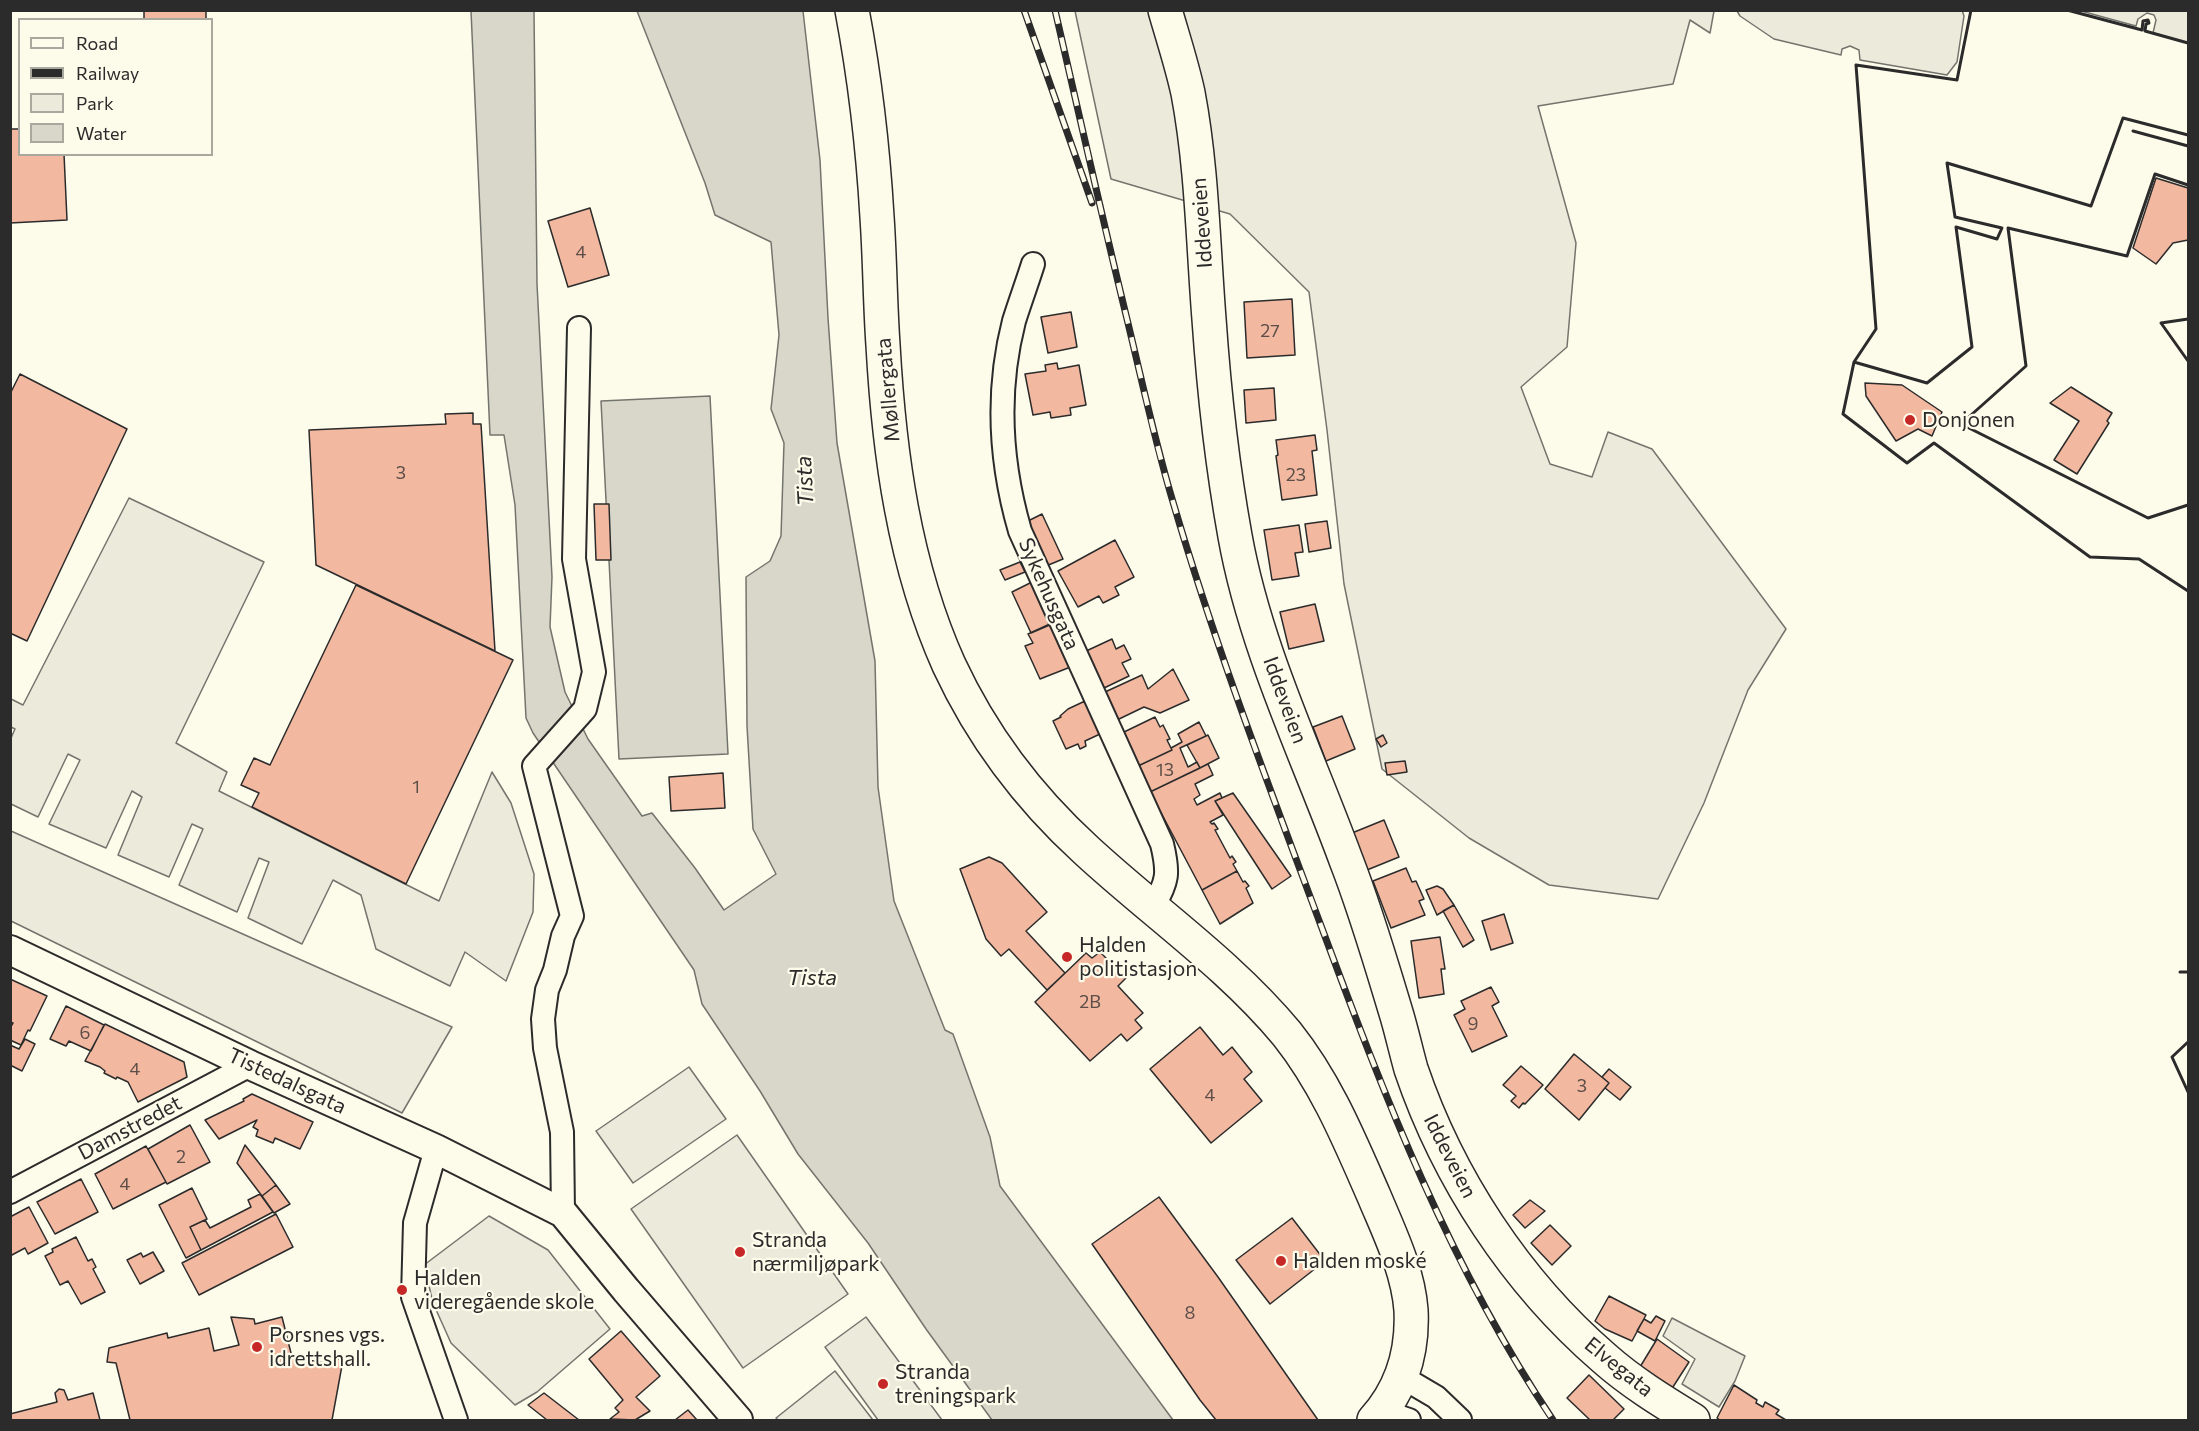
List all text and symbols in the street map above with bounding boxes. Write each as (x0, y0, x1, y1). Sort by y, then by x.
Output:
legend (18, 18, 213, 156)
text: Road (76, 32, 118, 54)
text: Railway (76, 62, 139, 84)
text: Park (76, 92, 114, 114)
text: Water (76, 122, 127, 144)
street label: Iddeveien (1186, 177, 1218, 269)
house number: 4 (576, 241, 586, 263)
house number: 27 (1260, 320, 1280, 342)
street label: Møllergata (871, 337, 905, 443)
place label: Donjonen (1922, 407, 2015, 433)
marker: Donjonen (1903, 413, 1917, 427)
water label: Tista (791, 455, 819, 507)
house number: 3 (396, 462, 406, 484)
house number: 23 (1286, 464, 1306, 486)
street label: Sykehusgata (1013, 534, 1085, 654)
street label: Iddeveien (1258, 653, 1312, 747)
house number: 13 (1156, 759, 1174, 781)
house number: 1 (412, 776, 420, 798)
place label: Halden politistasjon (1079, 932, 1197, 982)
marker: Halden politistasjon (1060, 950, 1074, 964)
water label: Tista (787, 965, 837, 991)
house number: 2B (1079, 991, 1101, 1013)
house number: 9 (1468, 1013, 1478, 1035)
house number: 6 (80, 1022, 90, 1044)
street label: Tistedalsgata (224, 1043, 350, 1119)
house number: 4 (130, 1058, 140, 1080)
house number: 3 (1577, 1075, 1587, 1097)
house number: 4 (1205, 1084, 1215, 1106)
street label: Damstredet (74, 1090, 186, 1166)
street label: Iddeveien (1418, 1110, 1482, 1202)
house number: 2 (176, 1146, 186, 1168)
house number: 4 (120, 1173, 130, 1195)
place label: Stranda nærmiljøpark (752, 1227, 880, 1277)
marker: Stranda nærmiljøpark (733, 1245, 747, 1259)
place label: Halden moské (1293, 1248, 1427, 1274)
marker: Halden moské (1274, 1254, 1288, 1268)
place label: Halden videregående skole (414, 1265, 594, 1315)
marker: Halden videregående skole (395, 1283, 409, 1297)
house number: 8 (1185, 1302, 1195, 1324)
place label: Porsnes vgs. idrettshall. (269, 1322, 385, 1372)
street label: Elvegata (1580, 1332, 1658, 1402)
marker: Porsnes vgs. idrettshall. (250, 1340, 264, 1354)
place label: Stranda treningspark (895, 1359, 1016, 1409)
marker: Stranda treningspark (876, 1377, 890, 1391)

